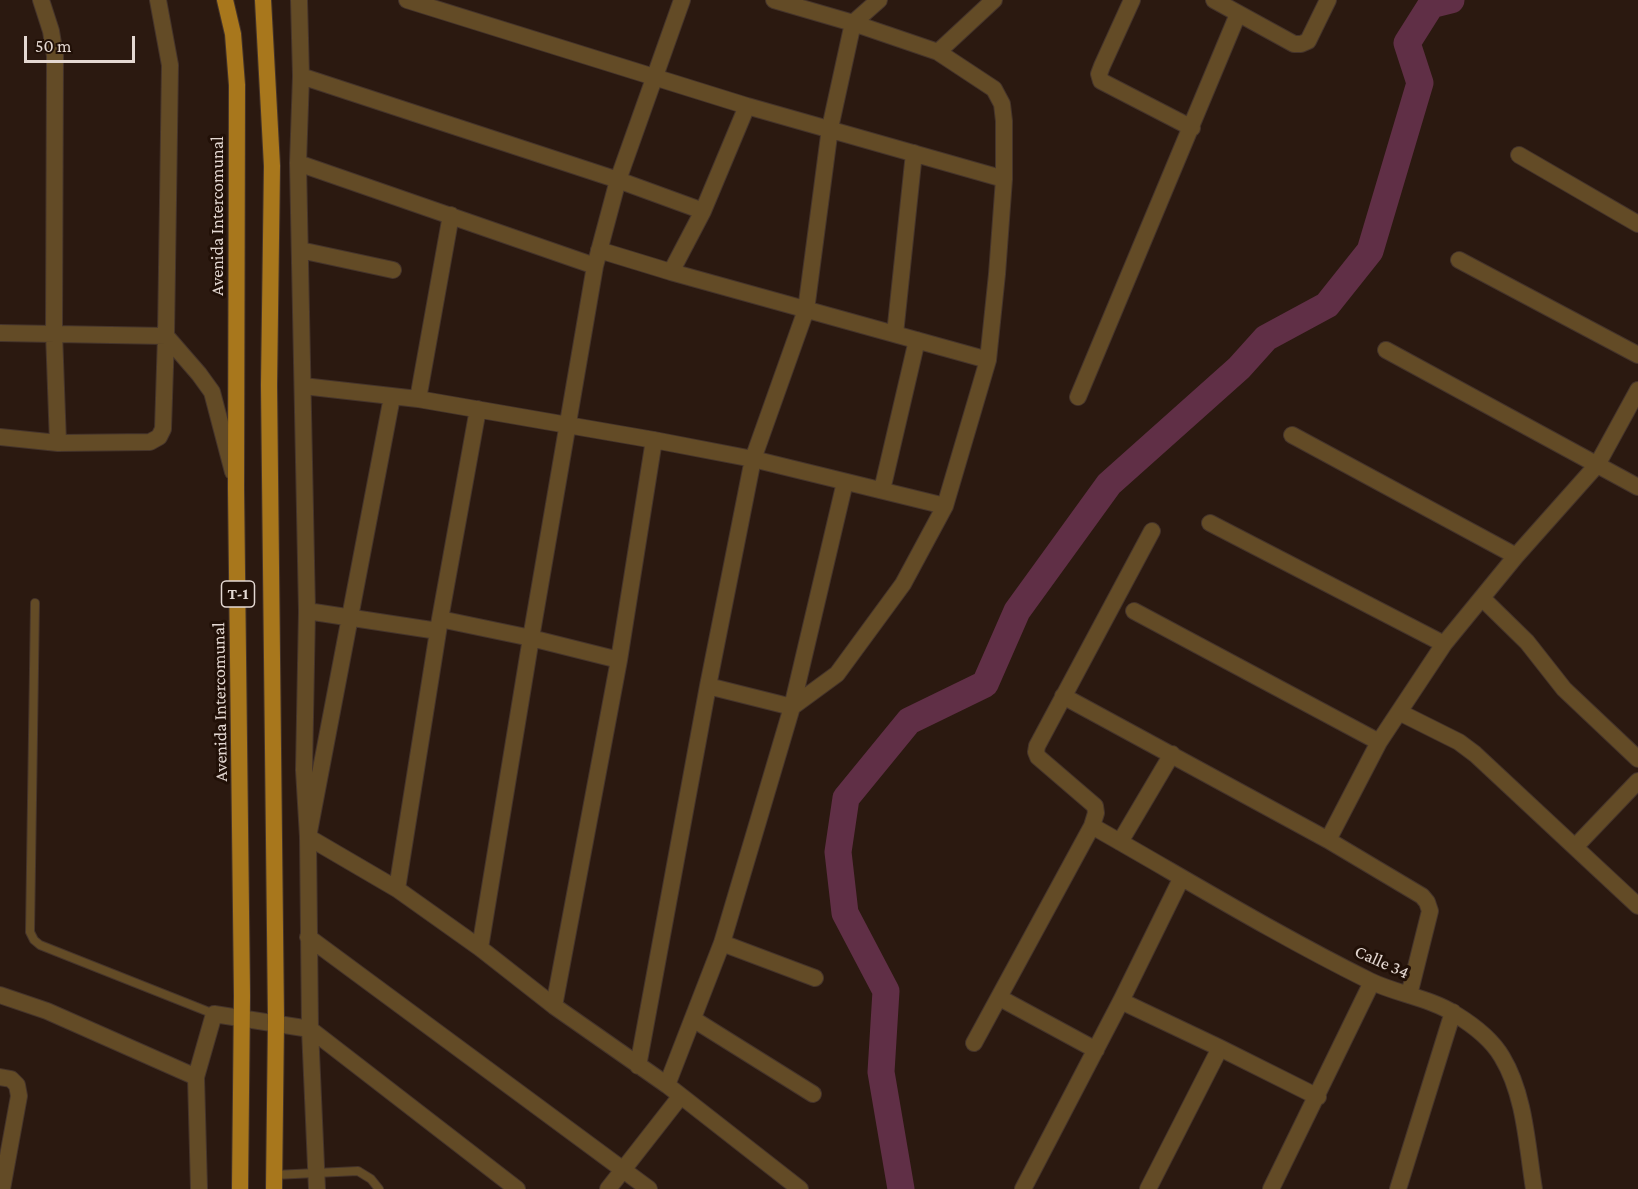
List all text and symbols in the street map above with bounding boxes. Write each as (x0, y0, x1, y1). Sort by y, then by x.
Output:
scale bar (27, 24, 138, 62)
text: 50 m (35, 36, 72, 56)
street label: Avenida Intercomunal (206, 136, 228, 296)
road number: T-1 (222, 581, 254, 607)
street label: Avenida Intercomunal (208, 622, 232, 782)
street label: Calle 34 (1351, 940, 1413, 984)

